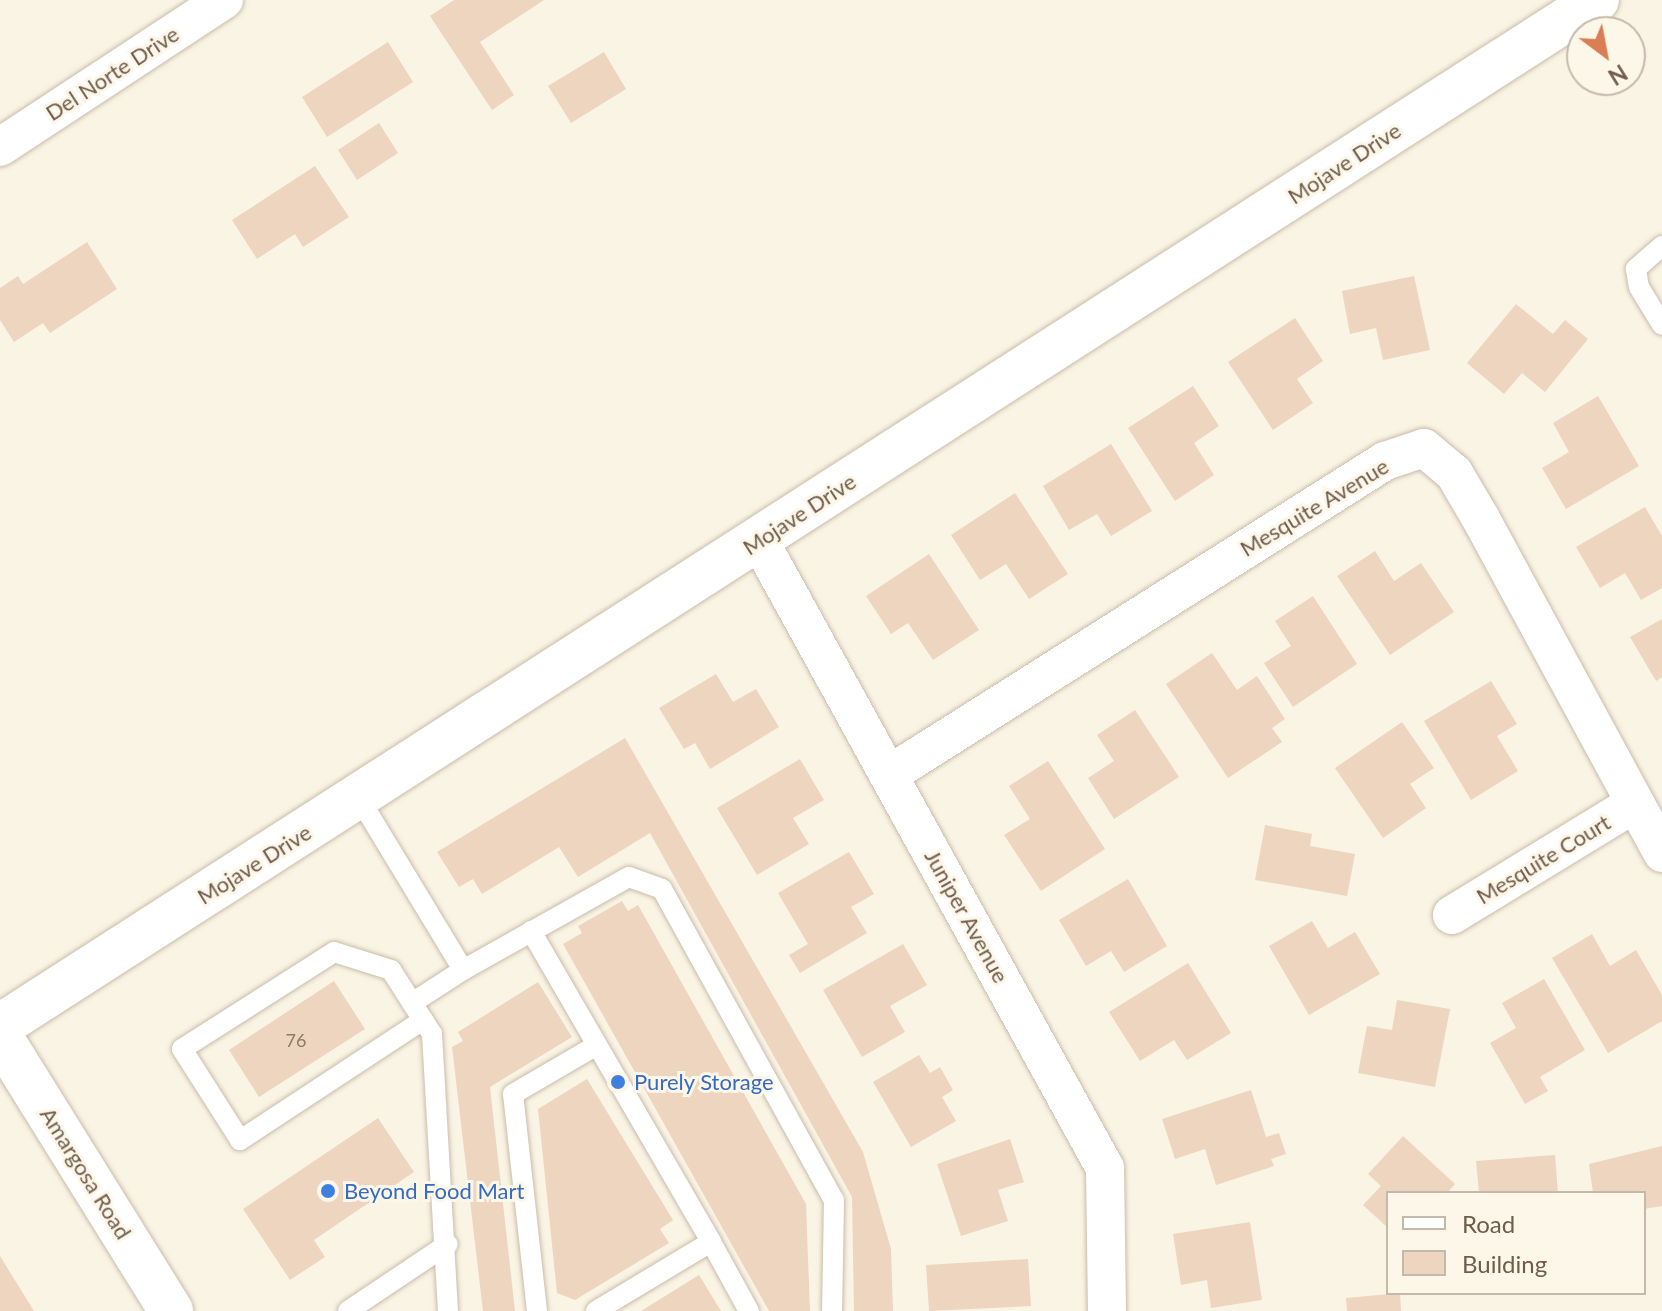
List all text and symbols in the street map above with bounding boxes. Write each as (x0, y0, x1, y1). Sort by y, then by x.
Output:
north arrow (1566, 16, 1646, 96)
street label: Del Norte Drive (40, 20, 184, 126)
text: N (1604, 59, 1632, 91)
street label: Mojave Drive (1283, 117, 1405, 209)
street label: Mesquite Avenue (1235, 452, 1393, 562)
street label: Mojave Drive (738, 468, 860, 560)
street label: Mesquite Court (1471, 809, 1615, 909)
street label: Mojave Drive (192, 819, 316, 909)
street label: Juniper Avenue (919, 844, 1015, 988)
house number: 76 (286, 1029, 306, 1051)
place label: Purely Storage (634, 1069, 774, 1095)
marker: Purely Storage (609, 1073, 627, 1091)
street label: Amargosa Road (35, 1102, 137, 1244)
place label: Beyond Food Mart (344, 1178, 524, 1204)
marker: Beyond Food Mart (319, 1182, 337, 1200)
legend (1386, 1191, 1646, 1295)
text: Road (1462, 1209, 1515, 1238)
text: Building (1462, 1249, 1547, 1278)

